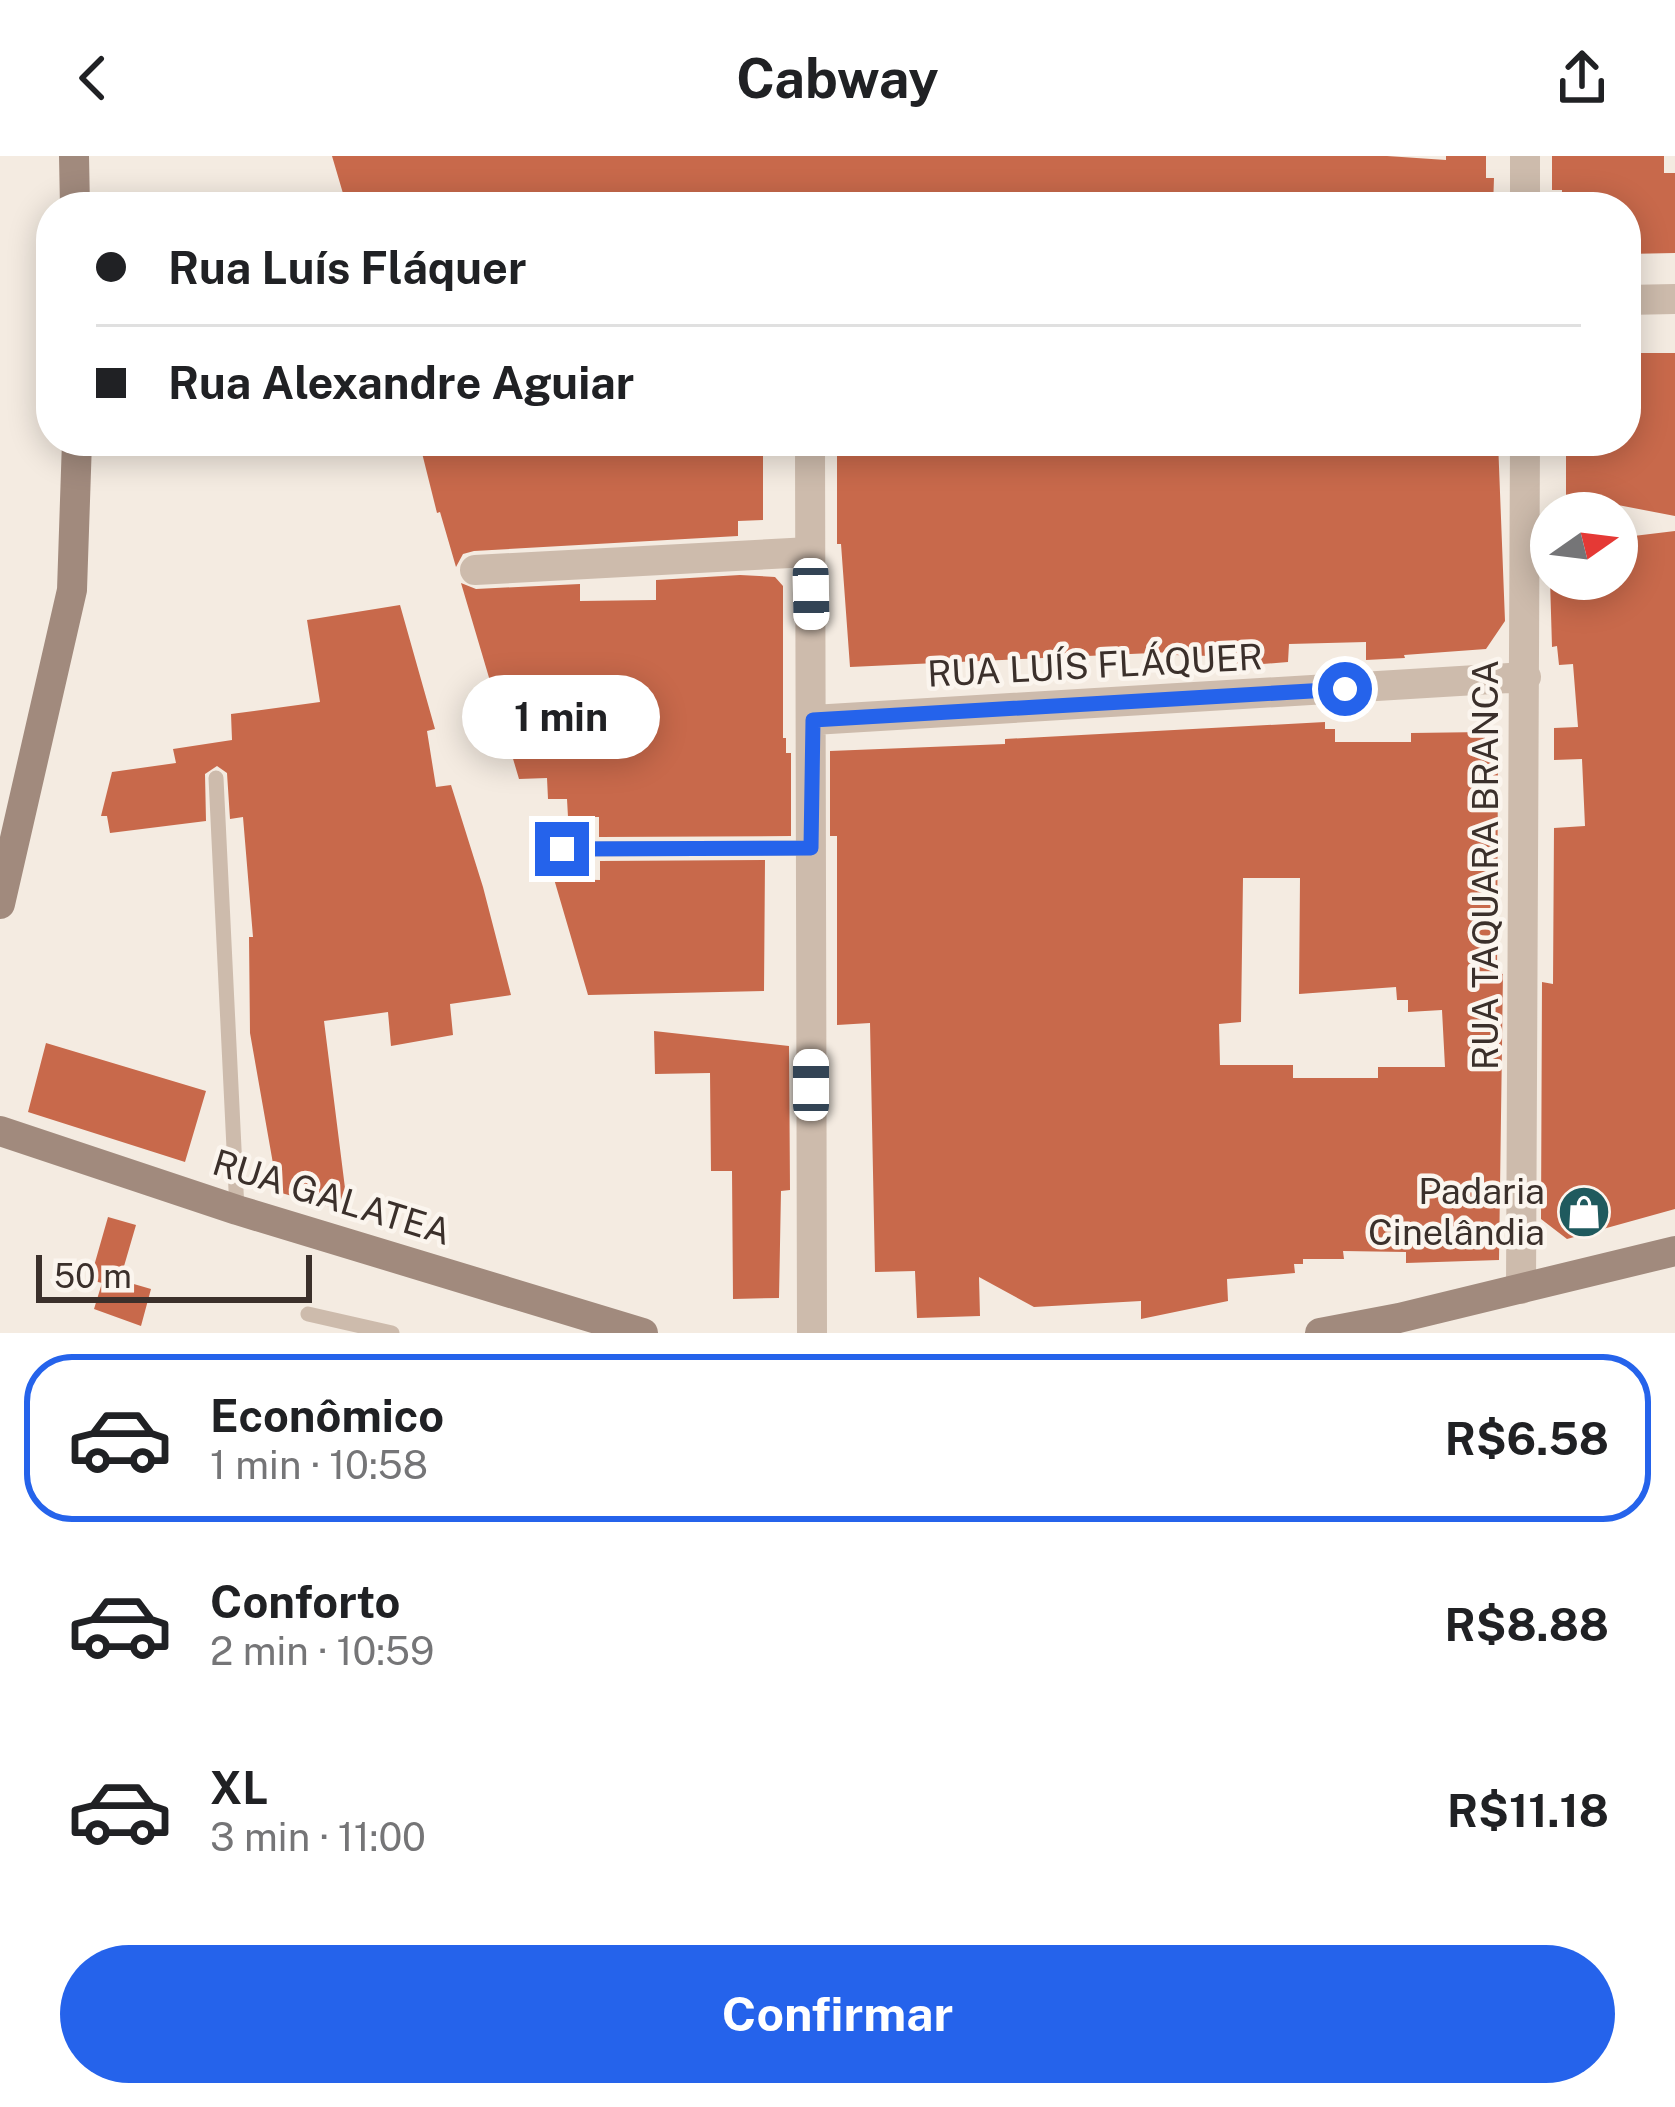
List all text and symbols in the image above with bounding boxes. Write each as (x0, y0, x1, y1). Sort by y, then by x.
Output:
icon: back (60, 45, 126, 111)
icon: share (1549, 45, 1615, 111)
text: Cabway (736, 47, 939, 110)
text: Rua Luís Fláquer (168, 241, 526, 294)
text: Rua Alexandre Aguiar (168, 356, 634, 409)
north arrow (1530, 492, 1638, 600)
map controls (1530, 492, 1638, 600)
car (792, 558, 830, 630)
street label: RUA LUÍS FLÁQUER (926, 635, 1264, 695)
street label: RUA TAQUARA BRANCA (1464, 660, 1506, 1070)
route start (1318, 662, 1372, 716)
callout: 1 min (463, 675, 661, 759)
text: 1 min (514, 694, 608, 740)
route end (535, 822, 589, 876)
car (793, 1049, 829, 1121)
street label: RUA GALATEA (208, 1141, 456, 1253)
place label: Padaria Cinelândia (1368, 1170, 1545, 1253)
shop icon: Padaria Cinelândia (1556, 1184, 1612, 1240)
scale bar (36, 1249, 312, 1302)
text: 50 m (54, 1257, 132, 1295)
icon: car (66, 1384, 174, 1492)
text: Econômico (210, 1389, 444, 1442)
text: R$6.58 (1445, 1412, 1609, 1465)
text: 1 min · 10:58 (210, 1442, 428, 1488)
icon: car (66, 1570, 174, 1678)
text: Conforto (210, 1575, 400, 1628)
text: R$8.88 (1444, 1598, 1609, 1651)
text: 2 min · 10:59 (210, 1628, 434, 1674)
icon: car (66, 1756, 174, 1864)
text: XL (210, 1761, 268, 1814)
text: R$11.18 (1447, 1784, 1609, 1837)
text: 3 min · 11:00 (210, 1814, 426, 1860)
button: Confirmar (60, 1945, 1615, 2083)

